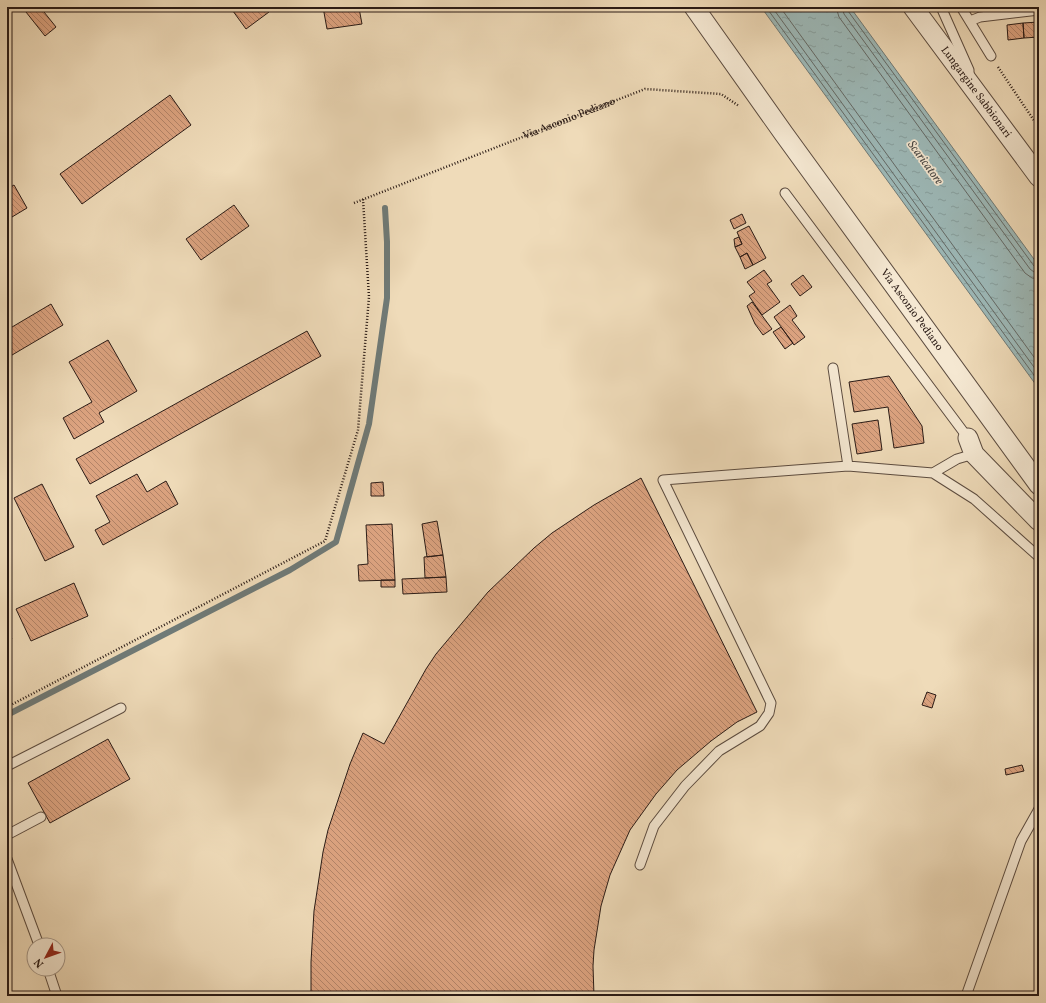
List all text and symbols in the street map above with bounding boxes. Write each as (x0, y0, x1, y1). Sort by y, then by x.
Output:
street label: Lungargine Sabbionari (937, 43, 1015, 141)
street label: Via Asconio Pediano (521, 94, 618, 144)
water label: Scaricatore (904, 138, 947, 189)
street label: Via Asconio Pediano (877, 266, 947, 354)
north arrow (26, 937, 66, 977)
text: N (31, 955, 48, 971)

